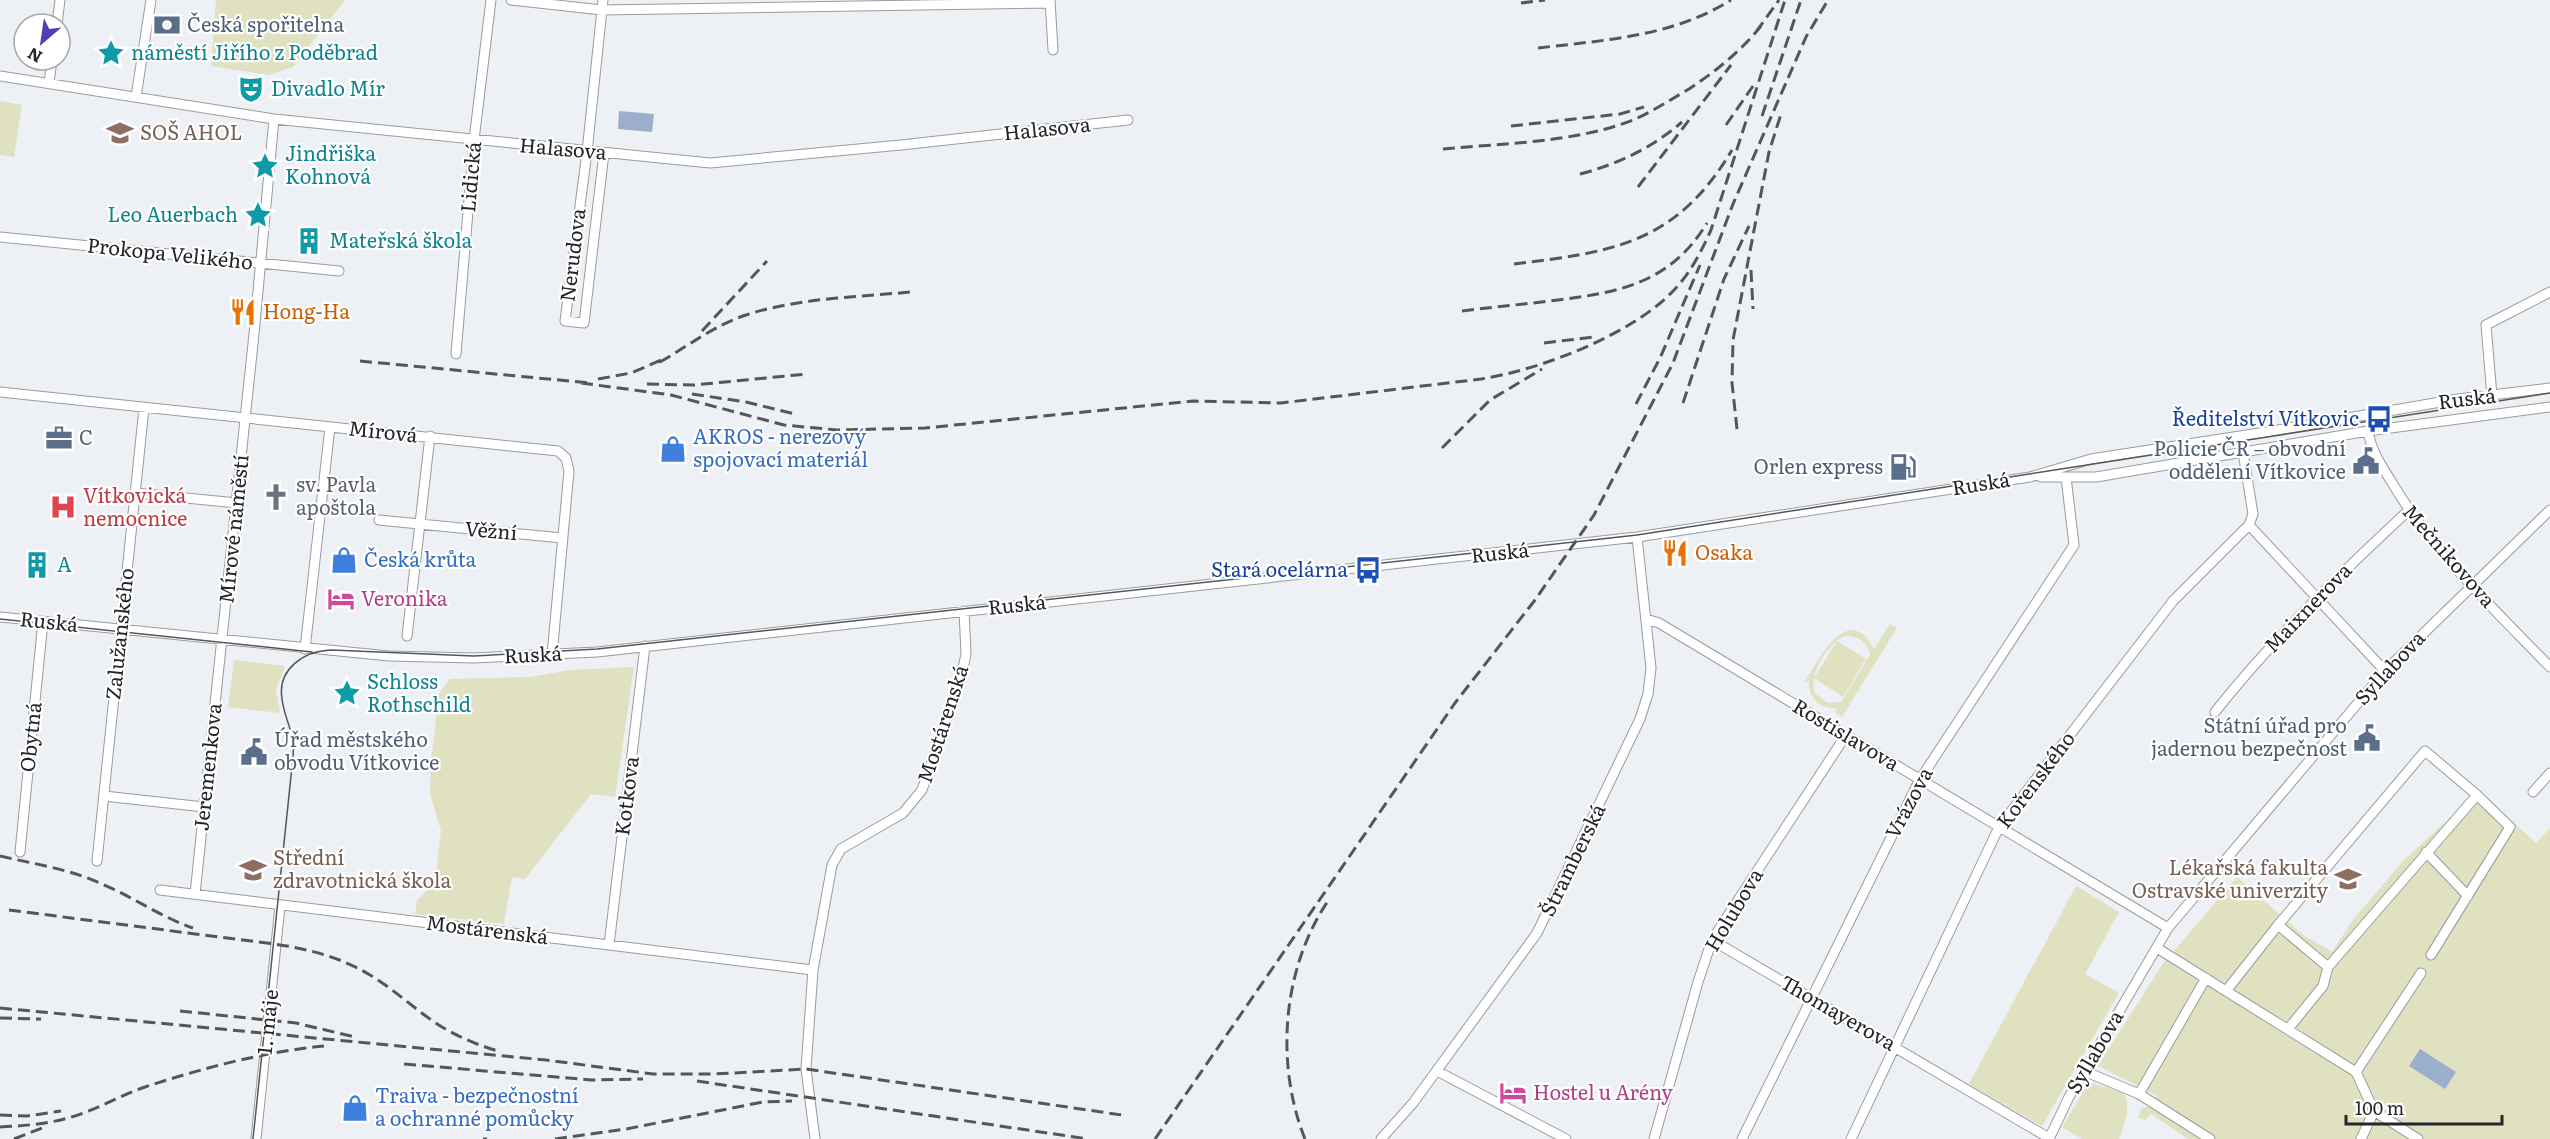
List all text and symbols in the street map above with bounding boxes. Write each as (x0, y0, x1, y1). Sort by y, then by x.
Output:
place label: Česká spořitelna (187, 8, 344, 38)
bank icon: Česká spořitelna (152, 10, 182, 40)
north arrow (12, 12, 72, 72)
place label: náměstí Jiřího z Poděbrad (131, 36, 378, 66)
place icon: náměstí Jiřího z Poděbrad (96, 38, 126, 68)
text: N (23, 42, 46, 70)
place label: Divadlo Mír (271, 72, 386, 102)
theatre icon: Divadlo Mír (236, 74, 266, 104)
street label: Halasova (1002, 107, 1092, 147)
place label: SOŠ AHOL (140, 116, 243, 146)
school or university icon: SOŠ AHOL (105, 118, 135, 148)
street label: Halasova (518, 128, 608, 166)
place label: Jindřiška Kohnová (285, 137, 376, 190)
street label: Lidická (451, 140, 487, 214)
place icon: Jindřiška Kohnová (250, 151, 280, 181)
place label: Leo Auerbach (107, 198, 238, 228)
place icon: Leo Auerbach (243, 200, 273, 230)
street label: Nerudova (550, 206, 592, 303)
place label: Mateřská škola (329, 224, 473, 254)
building icon: Mateřská škola (294, 226, 324, 256)
street label: Prokopa Velikého (86, 228, 255, 276)
place label: Hong-Ha (263, 295, 350, 325)
restaurant icon: Hong-Ha (228, 297, 258, 327)
street label: Ruská (2436, 379, 2498, 415)
place label: Ředitelství Vítkovic (2172, 402, 2359, 432)
bus stop icon: Ředitelství Vítkovic (2364, 404, 2394, 434)
street label: Mírová (347, 411, 420, 449)
place label: AKROS - nerezový spojovací materiál (693, 420, 868, 473)
place label: C (79, 421, 93, 451)
office icon: C (44, 423, 74, 453)
place label: Policie ČR – obvodní oddělení Vítkovice (2154, 432, 2346, 485)
shop icon: AKROS - nerezový spojovací materiál (658, 434, 688, 464)
public building icon: Policie ČR – obvodní oddělení Vítkovice (2351, 446, 2381, 476)
place label: Orlen express (1754, 450, 1883, 480)
street label: Mírové náměstí (209, 452, 255, 605)
fuel station icon: Orlen express (1888, 452, 1918, 482)
street label: Ruská (1950, 463, 2012, 501)
place label: sv. Pavla apoštola (296, 468, 376, 521)
place label: Vítkovická nemocnice (83, 479, 187, 532)
church icon: sv. Pavla apoštola (261, 482, 291, 512)
hospital icon: Vítkovická nemocnice (48, 492, 78, 522)
street label: Mečnikovova (2397, 496, 2504, 613)
street label: Věžní (464, 512, 519, 546)
street label: Ruská (1469, 533, 1531, 569)
place label: Osaka (1695, 536, 1753, 566)
restaurant icon: Osaka (1660, 538, 1690, 568)
place label: Česká krůta (364, 543, 477, 573)
shop icon: Česká krůta (329, 545, 359, 575)
place label: A (57, 548, 72, 578)
building icon: A (22, 550, 52, 580)
place label: Stará ocelárna (1211, 553, 1348, 583)
bus stop icon: Stará ocelárna (1353, 555, 1383, 585)
street label: Maixnerova (2256, 555, 2357, 658)
street label: Zalužanského (96, 566, 140, 701)
place label: Veronika (361, 582, 448, 612)
hotel icon: Veronika (326, 584, 356, 614)
street label: Ruská (986, 585, 1048, 621)
street label: Ruská (19, 602, 80, 638)
street label: Syllabova (2346, 623, 2431, 710)
street label: Ruská (503, 636, 563, 670)
street label: Mostárenská (908, 660, 974, 786)
place label: Schloss Rothschild (367, 665, 471, 718)
place icon: Schloss Rothschild (332, 678, 362, 708)
street label: Rostislavova (1788, 690, 1906, 777)
street label: Obytná (10, 700, 48, 773)
street label: Jeremenkova (184, 701, 228, 832)
place label: Státní úřad pro jadernou bezpečnost (2151, 709, 2347, 762)
place label: Úřad městského obvodu Vítkovice (274, 723, 439, 776)
public building icon: Státní úřad pro jadernou bezpečnost (2352, 723, 2382, 753)
street label: Kořenského (1988, 724, 2081, 834)
public building icon: Úřad městského obvodu Vítkovice (239, 737, 269, 767)
street label: Kotkova (605, 754, 645, 837)
street label: Vrázova (1876, 761, 1939, 843)
street label: Štramberská (1531, 798, 1612, 921)
place label: Střední zdravotnická škola (273, 841, 452, 894)
place label: Lékařská fakulta Ostravské univerzity (2132, 851, 2328, 904)
school or university icon: Střední zdravotnická škola (238, 855, 268, 885)
street label: Holubova (1696, 861, 1769, 956)
school or university icon: Lékařská fakulta Ostravské univerzity (2333, 864, 2363, 894)
street label: Mostárenská (424, 906, 550, 950)
street label: Thomayerova (1775, 966, 1903, 1057)
street label: 1. máje (248, 988, 284, 1056)
street label: Syllabova (2057, 1004, 2129, 1098)
place label: Hostel u Arény (1533, 1076, 1673, 1106)
hotel icon: Hostel u Arény (1498, 1078, 1528, 1108)
place label: Traiva - bezpečnostní a ochranné pomůcky (375, 1079, 579, 1132)
scale bar (2346, 1088, 2502, 1126)
shop icon: Traiva - bezpečnostní a ochranné pomůcky (340, 1093, 370, 1123)
text: 100 m (2355, 1094, 2404, 1121)

